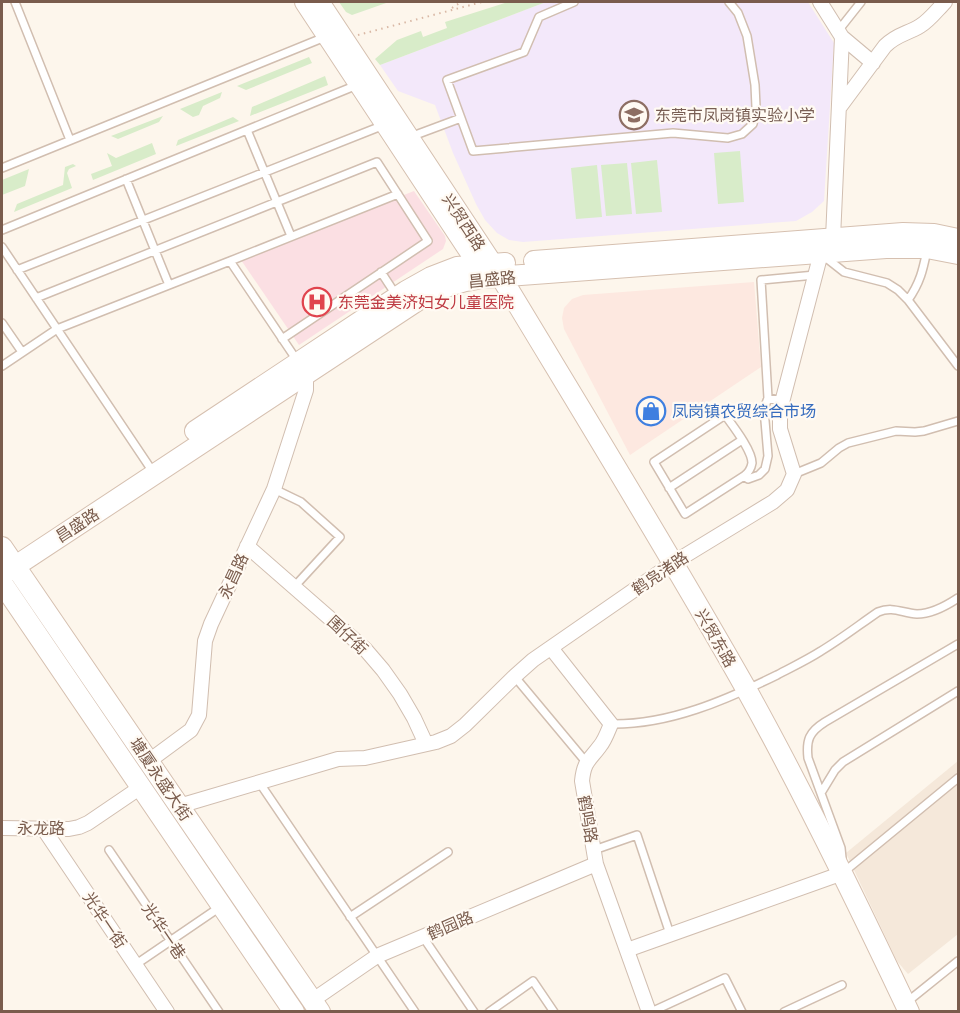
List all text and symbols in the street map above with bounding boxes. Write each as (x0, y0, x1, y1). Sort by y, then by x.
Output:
school or university icon: 东莞市凤岗镇实验小学 (618, 99, 650, 131)
place label: 东莞市凤岗镇实验小学 (655, 105, 815, 125)
street label: 兴贸西路 (438, 190, 490, 254)
street label: 昌盛路 (467, 267, 517, 291)
hospital icon: 东莞金美济妇女儿童医院 (301, 286, 333, 318)
place label: 东莞金美济妇女儿童医院 (338, 292, 514, 312)
shop icon: 凤岗镇农贸综合市场 (635, 395, 667, 427)
place label: 凤岗镇农贸综合市场 (672, 401, 816, 421)
street label: 昌盛路 (51, 504, 103, 546)
street label: 鹤凫渚路 (628, 547, 692, 599)
street label: 永昌路 (214, 550, 252, 602)
street label: 兴贸东路 (691, 605, 741, 671)
street label: 围仔街 (324, 611, 372, 659)
street label: 塘厦永盛大街 (126, 734, 196, 824)
street label: 鹤鸣路 (574, 794, 602, 844)
street label: 永龙路 (17, 818, 65, 838)
street label: 光华一街 (79, 888, 131, 952)
street label: 光华一巷 (138, 899, 190, 963)
street label: 鹤园路 (424, 906, 476, 944)

